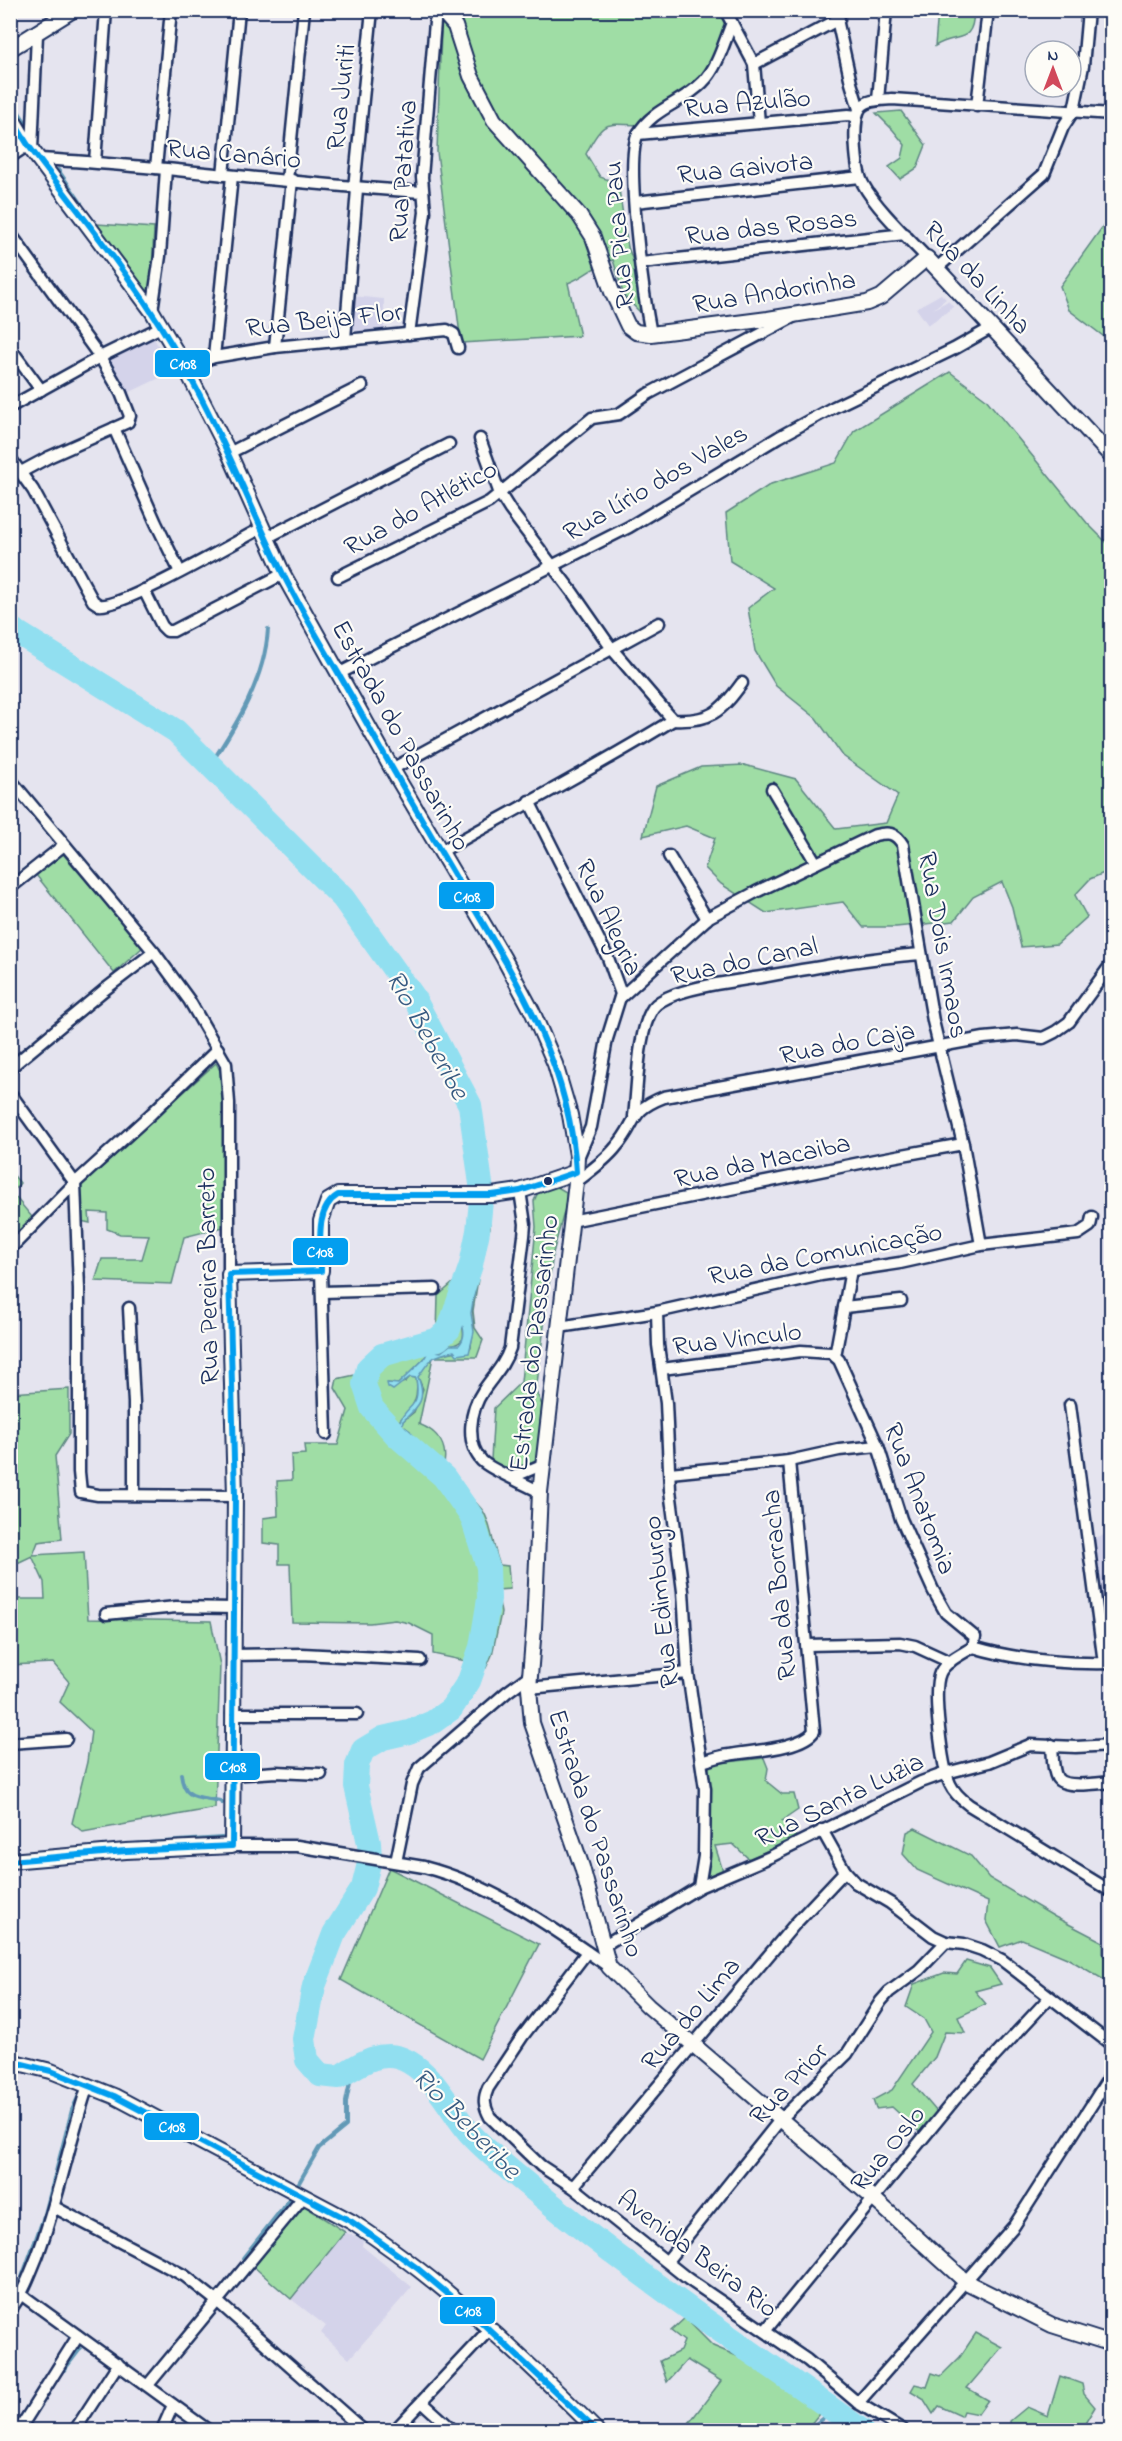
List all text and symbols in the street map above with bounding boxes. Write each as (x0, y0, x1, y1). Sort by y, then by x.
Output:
north arrow (1023, 39, 1083, 99)
street label: Rua Juriti (317, 42, 367, 153)
text: N (1048, 44, 1059, 68)
street label: Rua Azulão (682, 80, 812, 129)
street label: Rua Patativa (380, 99, 429, 244)
street label: Rua Canário (165, 130, 303, 181)
street label: Rua Gaivota (676, 143, 815, 196)
street label: Rua Pica Pau (595, 159, 646, 310)
street label: Rua das Rosas (683, 200, 859, 257)
street label: Rua da Linha (913, 213, 1039, 345)
street label: Rua Andorinha (690, 261, 859, 326)
street label: Rua Beija Flor (244, 294, 405, 349)
line badge: C108 (154, 349, 211, 378)
text: C108 (170, 353, 196, 377)
street label: Rua Lírio dos Vales (556, 415, 756, 553)
street label: Rua do Atlético (337, 451, 505, 567)
street label: Estrada do Passarinho (320, 614, 480, 859)
street label: Rua Dois Irmaos (906, 849, 977, 1042)
street label: Rua Alegria (564, 853, 652, 983)
line badge: C108 (438, 881, 495, 910)
text: C108 (454, 886, 480, 910)
street label: Rua do Canal (667, 928, 822, 997)
water label: Rio Beberibe (374, 964, 479, 1109)
street label: Rua do Caja (777, 1012, 918, 1077)
street label: Rua da Macaiba (671, 1125, 854, 1200)
street label: Rua Pereira Barreto (188, 1167, 231, 1385)
unlabelled marker (542, 1175, 554, 1187)
street label: Estrada do Passarinho (500, 1213, 571, 1474)
street label: Rua da Comunicação (705, 1214, 946, 1297)
line badge: C108 (292, 1237, 349, 1266)
text: C108 (307, 1241, 333, 1265)
street label: Rua Vinculo (671, 1313, 804, 1368)
street label: Rua Anatomia (872, 1417, 965, 1580)
street label: Rua da Borracha (753, 1488, 808, 1682)
street label: Rua Edimburgo (634, 1514, 691, 1690)
street label: Estrada do Passarinho (536, 1705, 653, 1963)
street label: Rua Santa Luzia (749, 1744, 931, 1859)
line badge: C108 (204, 1752, 261, 1781)
text: C108 (220, 1756, 246, 1780)
street label: Rua do Lima (633, 1949, 751, 2080)
street label: Rua Prior (741, 2034, 839, 2135)
water label: Rio Beberibe (401, 2059, 531, 2191)
street label: Rua Oslo (842, 2098, 936, 2201)
line badge: C108 (143, 2112, 200, 2141)
text: C108 (159, 2116, 185, 2140)
street label: Avenida Beira Rio (608, 2181, 785, 2329)
line badge: C108 (439, 2296, 496, 2325)
text: C108 (455, 2300, 481, 2324)

